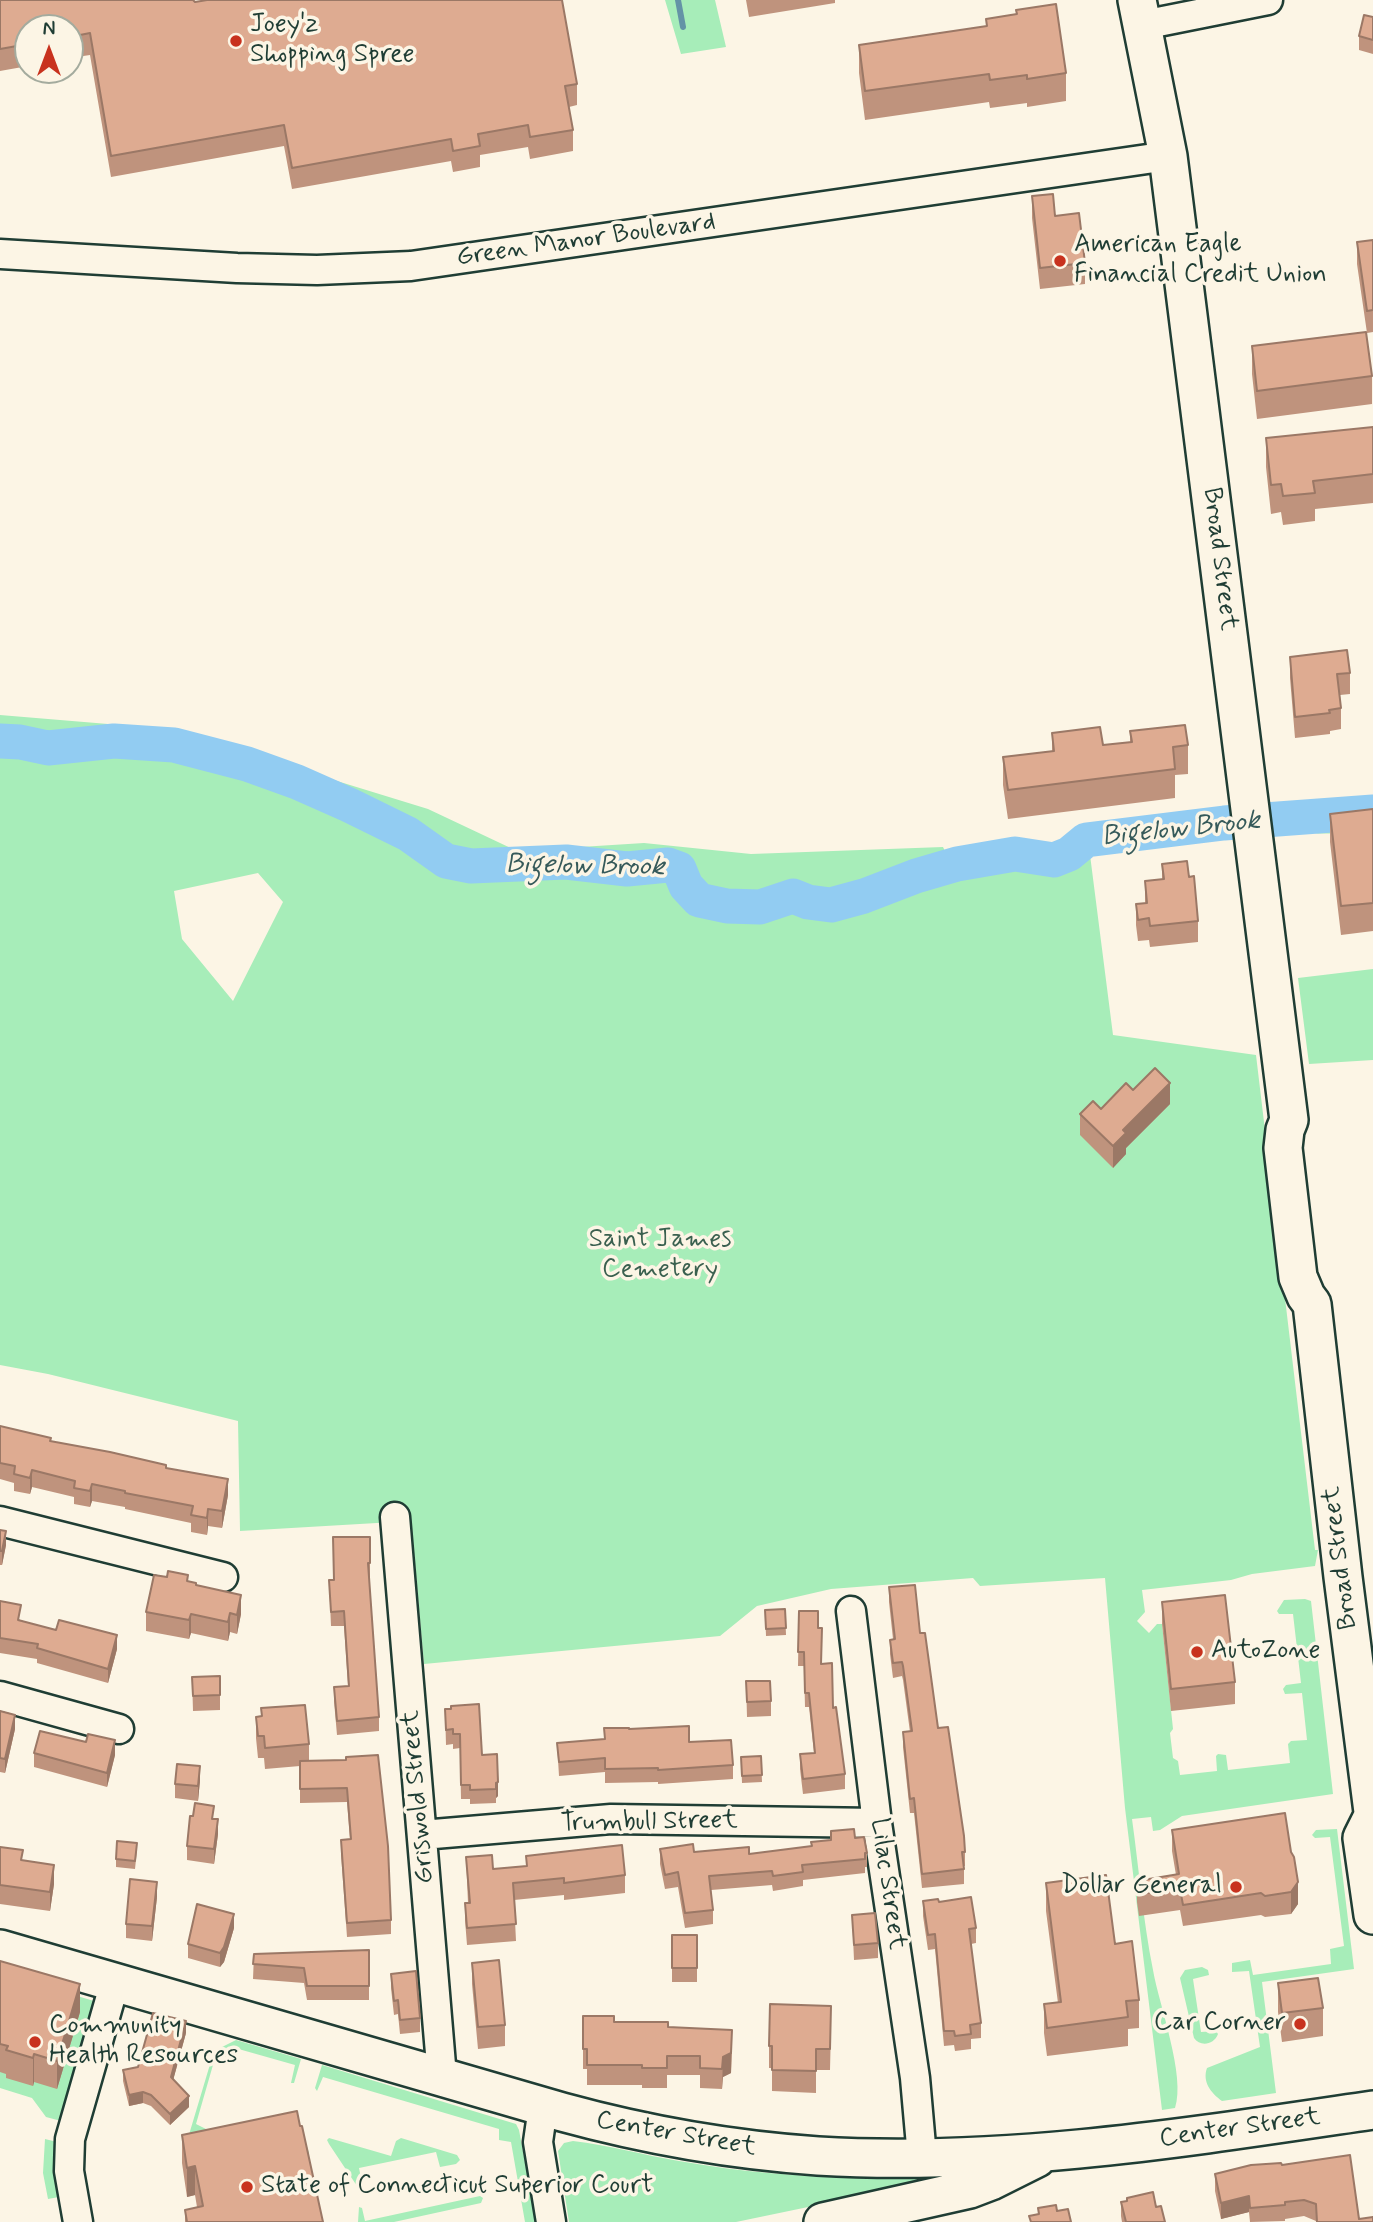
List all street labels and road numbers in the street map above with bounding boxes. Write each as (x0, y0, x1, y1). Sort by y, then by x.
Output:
street label: Green Manor Boulevard (455, 207, 717, 275)
street label: Broad Street (1195, 486, 1243, 632)
street label: Broad Street (1317, 1485, 1365, 1631)
street label: Griswold Street (396, 1709, 442, 1885)
street label: Trumbull Street (560, 1806, 738, 1840)
street label: Lilac Street (862, 1816, 912, 1952)
street label: Center Street (1158, 2102, 1322, 2156)
street label: Center Street (593, 2106, 759, 2164)

